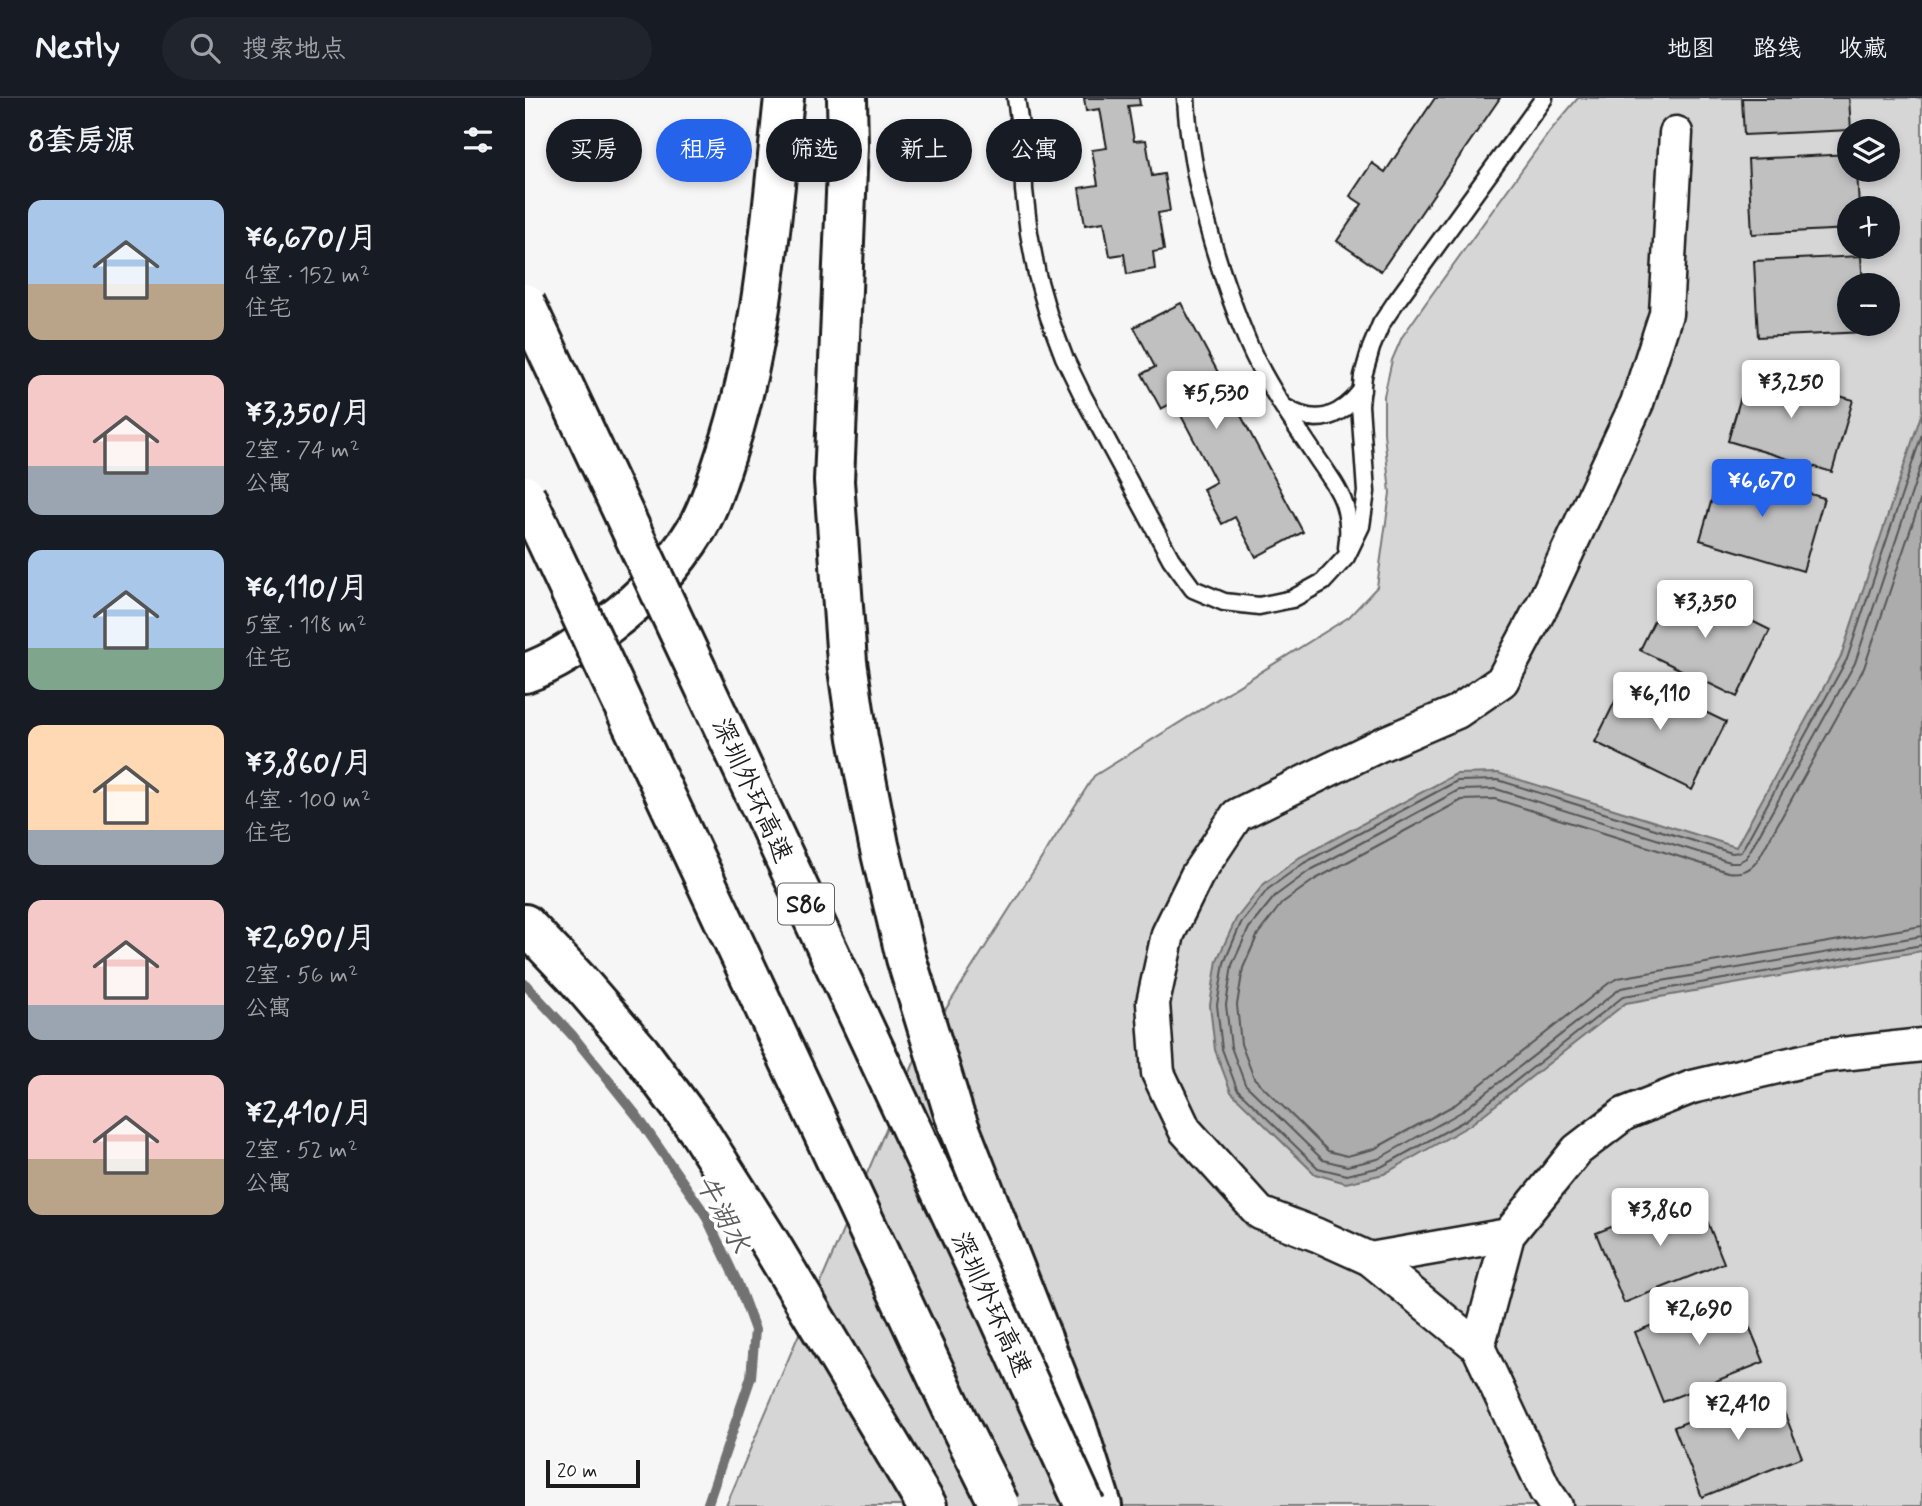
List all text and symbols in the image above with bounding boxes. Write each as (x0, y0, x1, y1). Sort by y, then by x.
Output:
search box (162, 17, 652, 80)
text: Nestly (35, 26, 120, 70)
icon: search (186, 29, 224, 67)
text: 搜索地点 (242, 33, 346, 67)
text: 地图 (1667, 34, 1715, 65)
text: 路线 (1753, 34, 1801, 65)
text: 收藏 (1839, 34, 1887, 65)
chip: 买房 (546, 119, 642, 182)
chip: 租房 (656, 119, 752, 182)
chip: 筛选 (766, 119, 862, 182)
chip: 新上 (876, 119, 972, 182)
chip: 公寓 (986, 119, 1082, 182)
map controls (1837, 119, 1900, 336)
button: layers (1837, 119, 1900, 182)
icon: filters (459, 121, 497, 159)
text: 8套房源 (28, 122, 135, 161)
button: + (1837, 196, 1900, 259)
text: ¥6,670/月 (245, 219, 377, 258)
icon: home (84, 228, 168, 312)
text: 4室 · 152 m² (245, 261, 370, 291)
button: − (1837, 273, 1900, 336)
text: 住宅 (245, 294, 291, 324)
pin: ¥3,250 (1734, 360, 1848, 420)
text: ¥3,250 (1758, 368, 1824, 398)
pin: ¥5,530 (1159, 372, 1273, 431)
text: ¥5,530 (1183, 379, 1249, 409)
text: ¥3,350/月 (245, 394, 372, 433)
icon: home (84, 403, 168, 487)
text: 2室 · 74 m² (245, 436, 360, 466)
pin: ¥6,670 (1705, 460, 1819, 519)
text: ¥6,670 (1728, 467, 1796, 497)
text: 公寓 (245, 469, 291, 499)
text: ¥6,110/月 (245, 569, 369, 608)
icon: home (84, 578, 168, 662)
pin: ¥3,350 (1648, 580, 1762, 640)
text: ¥3,350 (1673, 588, 1737, 618)
text: 5室 · 118 m² (245, 611, 367, 641)
text: 住宅 (245, 644, 291, 674)
pin: ¥6,110 (1603, 672, 1717, 732)
text: ¥6,110 (1629, 680, 1691, 710)
street label: 深圳外环高速 (703, 713, 800, 869)
text: ¥3,860/月 (245, 744, 373, 783)
icon: home (84, 753, 168, 837)
text: 4室 · 100 m² (245, 786, 371, 816)
text: 住宅 (245, 819, 291, 849)
road number: S86 (778, 884, 834, 924)
text: ¥2,690/月 (245, 919, 376, 958)
icon: home (84, 928, 168, 1012)
text: 2室 · 56 m² (245, 961, 358, 991)
text: 公寓 (245, 994, 291, 1024)
text: ¥2,410/月 (245, 1094, 373, 1133)
icon: home (84, 1103, 168, 1187)
text: 2室 · 52 m² (245, 1136, 358, 1166)
water label: 牛湖水 (686, 1168, 758, 1261)
text: 公寓 (245, 1169, 291, 1199)
pin: ¥3,860 (1603, 1188, 1717, 1248)
text: ¥3,860 (1628, 1196, 1692, 1226)
street label: 深圳外环高速 (942, 1227, 1039, 1383)
pin: ¥2,690 (1642, 1288, 1756, 1347)
text: ¥2,690 (1665, 1295, 1733, 1325)
pin: ¥2,410 (1681, 1382, 1795, 1442)
text: ¥2,410 (1705, 1390, 1771, 1420)
scale bar (546, 1457, 641, 1489)
text: 20 m (557, 1459, 597, 1484)

